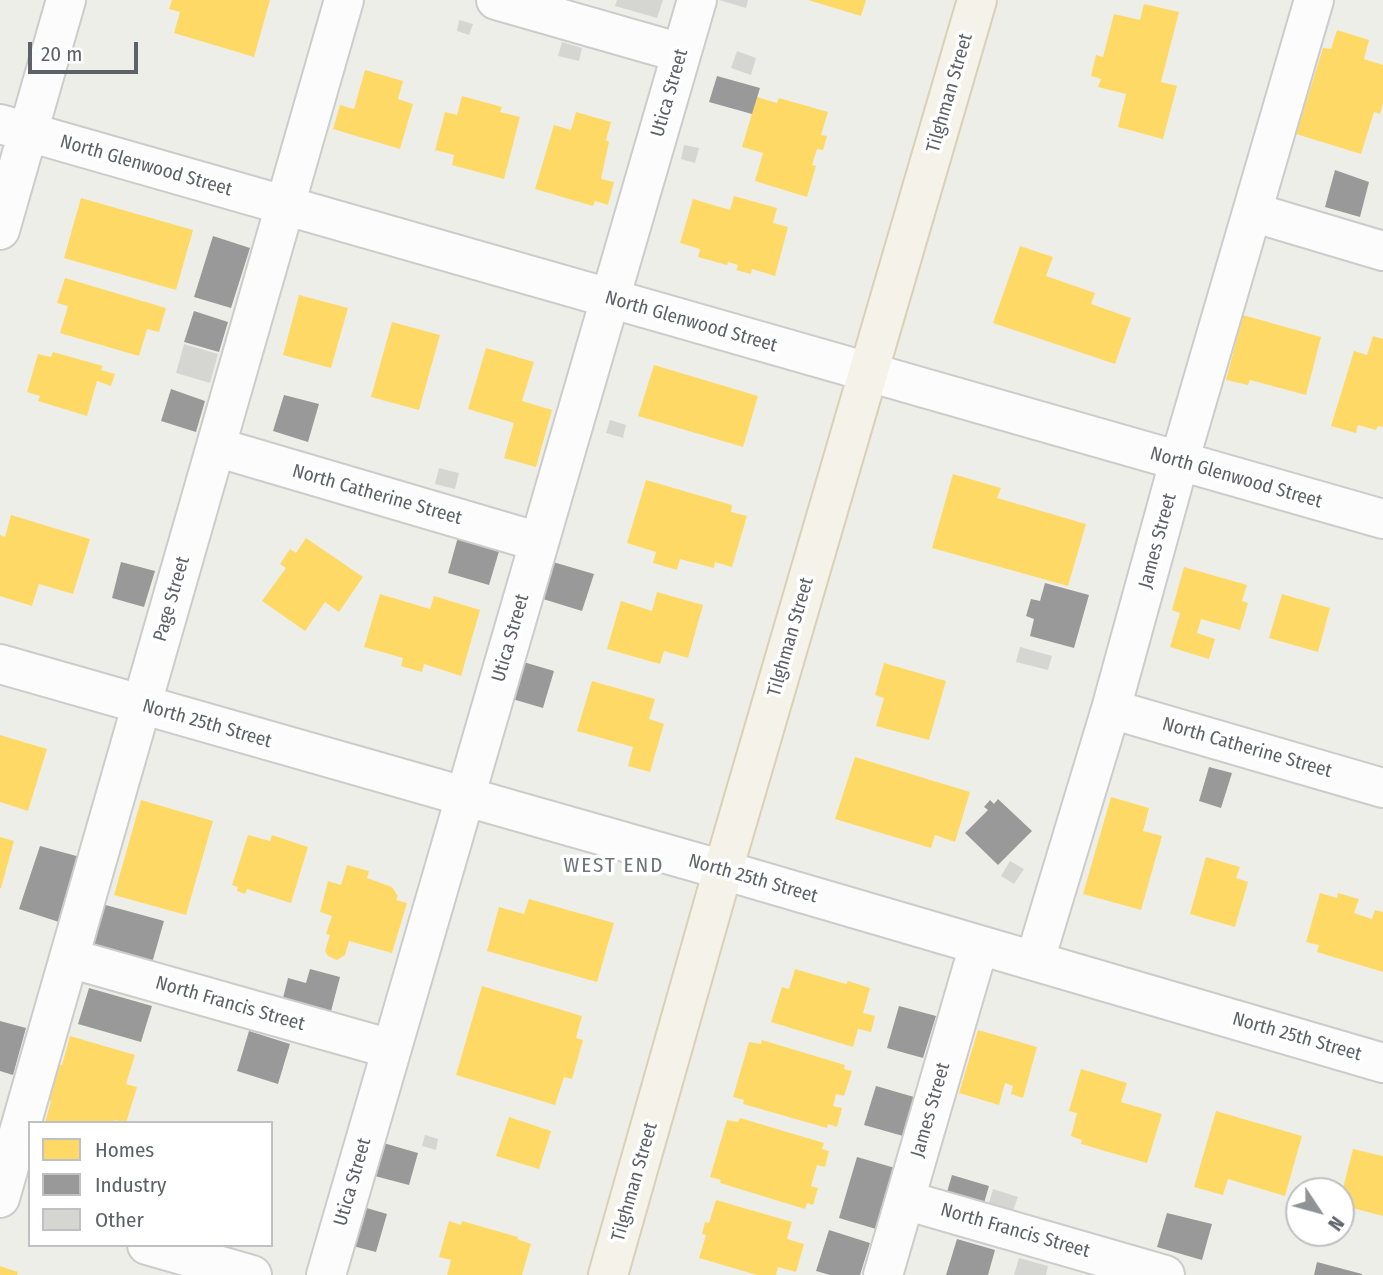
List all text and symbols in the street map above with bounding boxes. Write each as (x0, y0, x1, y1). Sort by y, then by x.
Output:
scale bar (32, 28, 142, 72)
street label: Tilghman Street (922, 31, 978, 155)
text: 20 m (41, 41, 82, 67)
street label: Utica Street (647, 46, 693, 140)
street label: North Glenwood Street (57, 131, 235, 201)
street label: North Glenwood Street (602, 287, 780, 357)
street label: North Glenwood Street (1147, 443, 1325, 513)
street label: North Catherine Street (290, 460, 464, 530)
street label: James Street (1134, 491, 1182, 591)
street label: Page Street (149, 554, 195, 644)
street label: Tilghman Street (763, 575, 819, 699)
street label: Utica Street (488, 591, 534, 685)
street label: North 25th Street (140, 695, 274, 753)
street label: North Catherine Street (1160, 713, 1334, 783)
street label: North 25th Street (686, 850, 820, 908)
district label: WEST END (565, 853, 663, 879)
street label: North Francis Street (153, 972, 307, 1036)
street label: North 25th Street (1230, 1008, 1364, 1066)
street label: James Street (907, 1060, 955, 1160)
street label: Tilghman Street (607, 1120, 663, 1244)
legend (28, 1121, 273, 1247)
street label: Utica Street (330, 1135, 376, 1229)
text: Homes (95, 1137, 154, 1163)
text: Industry (95, 1172, 166, 1198)
north arrow (1285, 1177, 1355, 1247)
street label: North Francis Street (938, 1199, 1092, 1263)
text: Other (95, 1207, 144, 1233)
text: N (1323, 1212, 1348, 1235)

